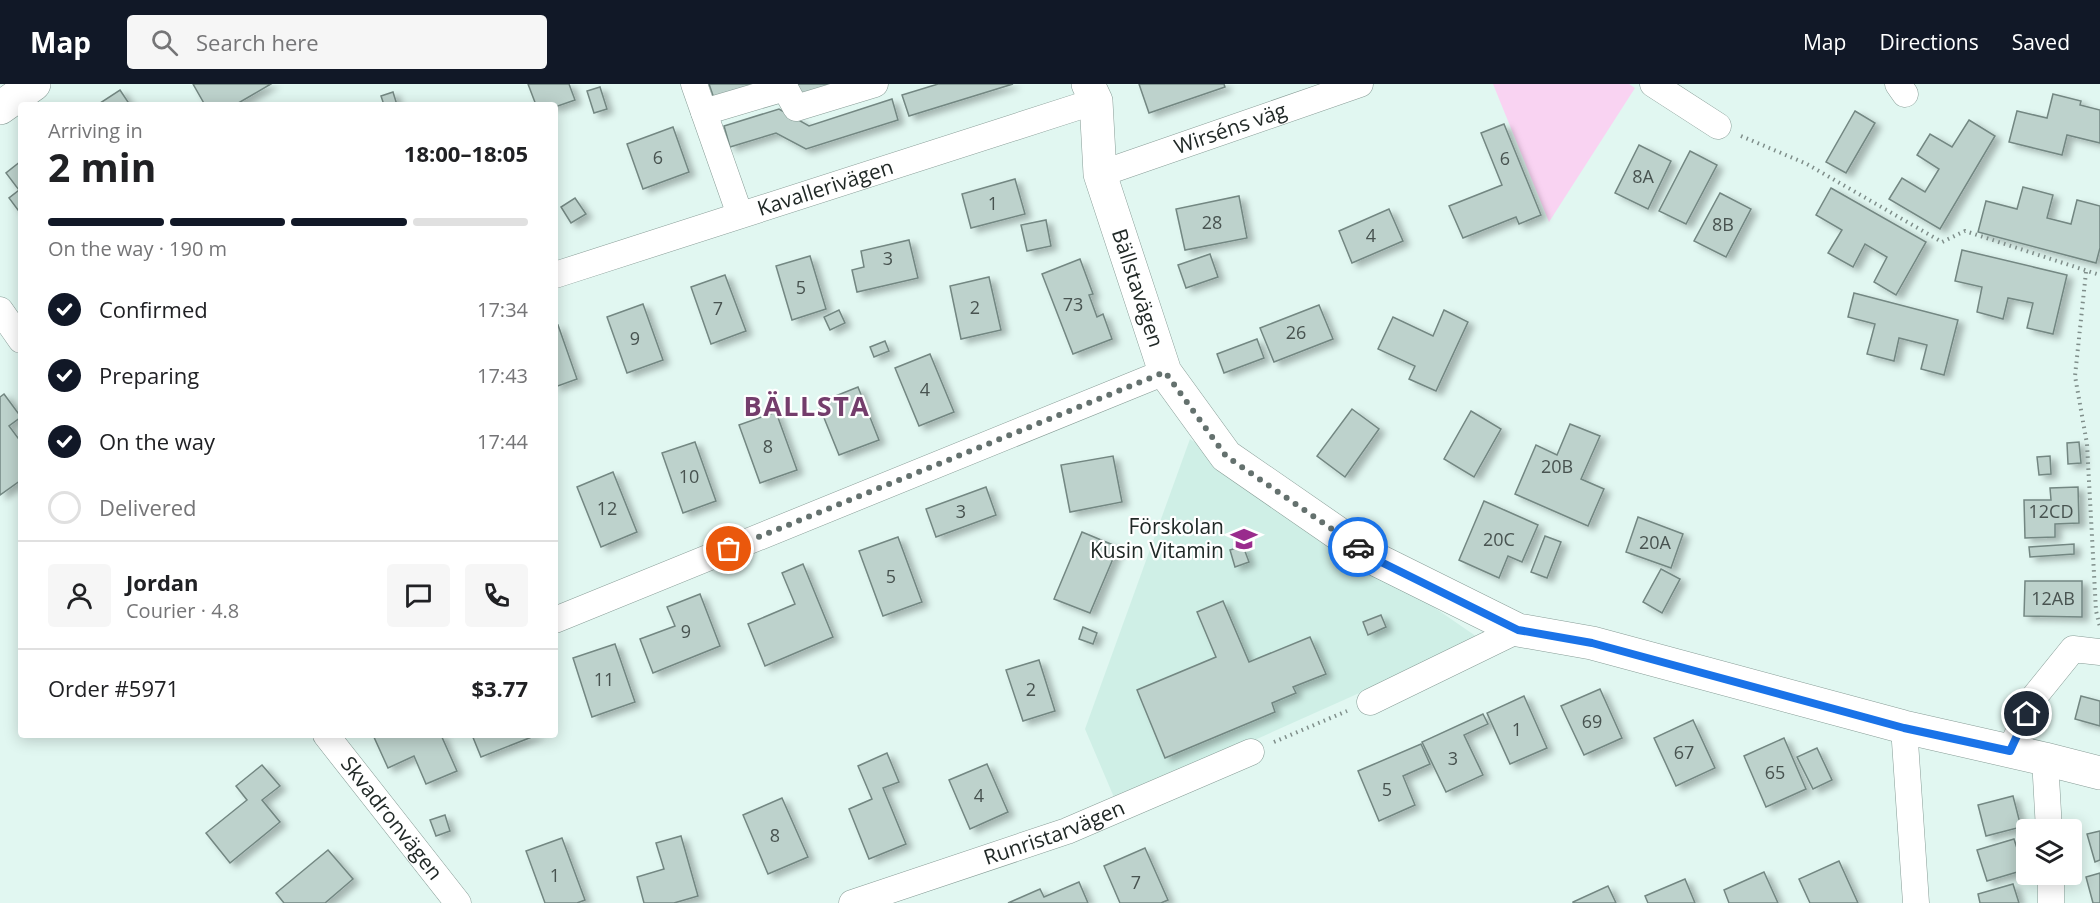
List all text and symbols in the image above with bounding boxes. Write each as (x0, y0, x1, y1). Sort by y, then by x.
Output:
search box (127, 15, 547, 69)
text: Map (30, 23, 91, 61)
icon: search (148, 26, 181, 59)
text: Search here (196, 27, 319, 57)
text: Map (1803, 28, 1846, 56)
text: Directions (1879, 28, 1979, 56)
text: Saved (2012, 28, 2070, 56)
street label: Wirséns väg (1170, 96, 1290, 160)
text: Arriving in (48, 117, 143, 144)
text: 18:00–18:05 (404, 138, 528, 168)
text: 2 min (48, 140, 156, 193)
house number: 6 (653, 145, 663, 169)
house number: 6 (1500, 146, 1510, 170)
street label: Kavallerivägen (754, 152, 897, 222)
house number: 8A (1632, 164, 1654, 188)
house number: 1 (988, 191, 998, 215)
house number: 28 (1202, 210, 1222, 234)
house number: 8B (1712, 212, 1734, 236)
house number: 4 (1366, 223, 1376, 247)
street label: Bällstavägen (1106, 225, 1171, 351)
text: On the way · 190 m (48, 235, 227, 262)
house number: 3 (883, 246, 893, 270)
house number: 5 (796, 275, 806, 299)
house number: 73 (1063, 292, 1083, 316)
icon: check (48, 293, 81, 326)
text: Confirmed (99, 294, 208, 324)
house number: 2 (970, 295, 980, 319)
text: 17:34 (477, 296, 528, 323)
house number: 7 (713, 296, 723, 320)
house number: 26 (1286, 320, 1306, 344)
house number: 9 (630, 326, 640, 350)
icon: check (48, 359, 81, 392)
text: Preparing (99, 360, 199, 390)
text: 17:43 (477, 362, 528, 389)
house number: 4 (920, 377, 930, 401)
district label: BÄLLSTA (744, 387, 870, 424)
icon: check (48, 425, 81, 458)
text: On the way (99, 426, 215, 456)
text: 17:44 (477, 428, 528, 455)
house number: 8 (763, 434, 773, 458)
house number: 20B (1541, 454, 1573, 478)
house number: 10 (679, 464, 699, 488)
text: Delivered (99, 492, 197, 522)
house number: 12 (597, 496, 617, 520)
house number: 3 (956, 499, 966, 523)
house number: 12CD (2029, 499, 2073, 523)
place label: Förskolan Kusin Vitamin (1090, 512, 1224, 564)
courier (1328, 517, 1388, 577)
pin (703, 523, 754, 574)
school or university icon: Förskolan Kusin Vitamin (1229, 524, 1259, 554)
house number: 20C (1483, 527, 1515, 551)
house number: 20A (1639, 530, 1672, 554)
icon: car (1342, 531, 1375, 564)
icon: bag (712, 532, 745, 565)
button: person (48, 564, 111, 627)
button: chat (387, 564, 450, 627)
button: phone (465, 564, 528, 627)
house number: 5 (886, 564, 896, 588)
text: Jordan (126, 567, 199, 597)
house number: 12AB (2031, 586, 2075, 610)
text: Courier · 4.8 (126, 597, 239, 624)
house number: 9 (681, 619, 691, 643)
house number: 11 (594, 667, 614, 691)
text: Order #5971 (48, 673, 179, 703)
text: $3.77 (471, 673, 528, 703)
house number: 2 (1026, 677, 1036, 701)
pin (2001, 688, 2052, 739)
icon: home (2010, 697, 2043, 730)
house number: 69 (1582, 709, 1602, 733)
house number: 1 (1512, 717, 1522, 741)
house number: 67 (1674, 740, 1694, 764)
house number: 3 (1448, 746, 1458, 770)
street label: Skvadronvägen (335, 750, 450, 885)
house number: 65 (1765, 760, 1785, 784)
house number: 5 (1382, 777, 1392, 801)
house number: 4 (974, 783, 984, 807)
street label: Runristarvägen (980, 793, 1129, 871)
map controls (2016, 819, 2082, 885)
button: layers (2016, 819, 2082, 885)
house number: 8 (770, 823, 780, 847)
house number: 1 (550, 863, 560, 887)
house number: 7 (1131, 870, 1141, 894)

